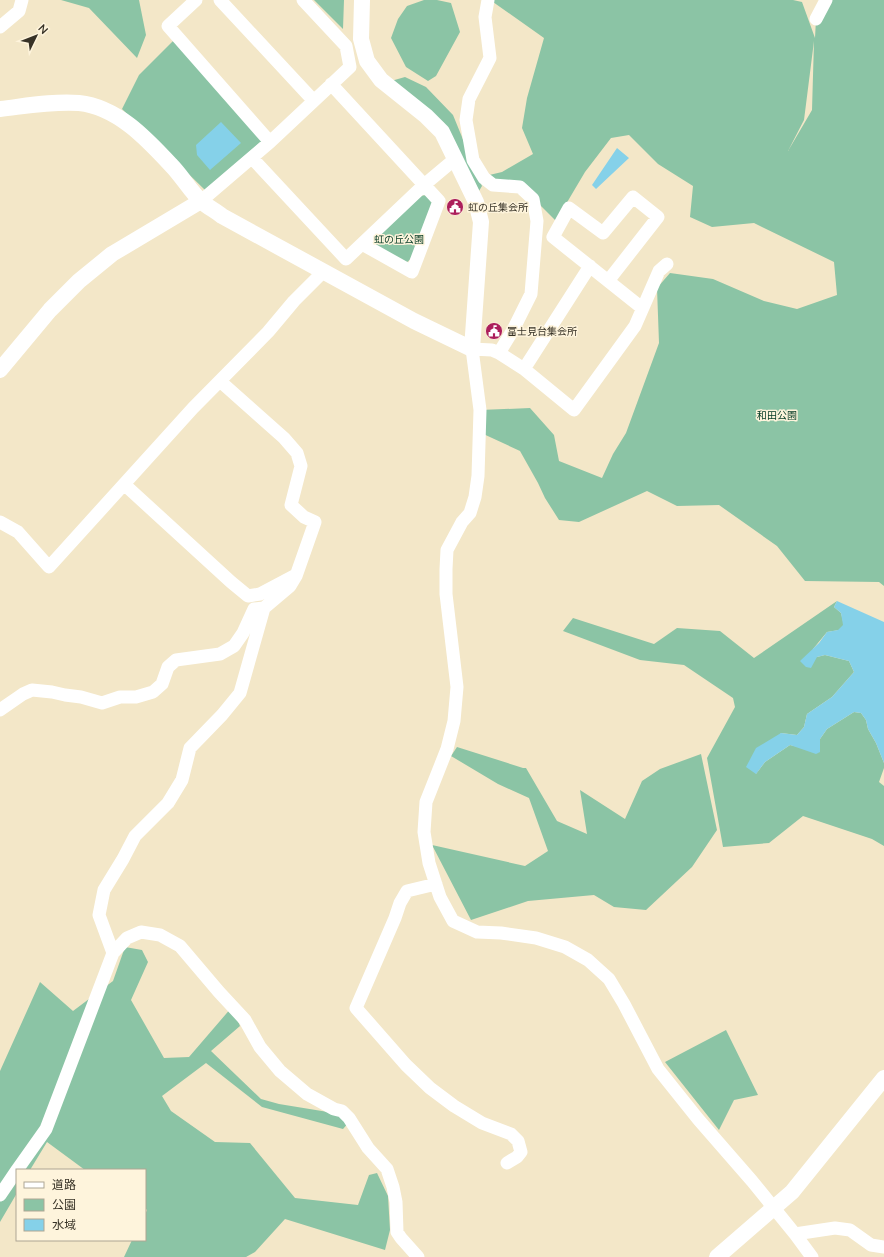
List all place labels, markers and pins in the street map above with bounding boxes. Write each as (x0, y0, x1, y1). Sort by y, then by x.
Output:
public building icon: 虹の丘集会所 (445, 197, 465, 217)
place label: 虹の丘集会所 (468, 201, 528, 214)
public building icon: 富士見台集会所 (484, 321, 504, 341)
place label: 富士見台集会所 (507, 325, 577, 338)

